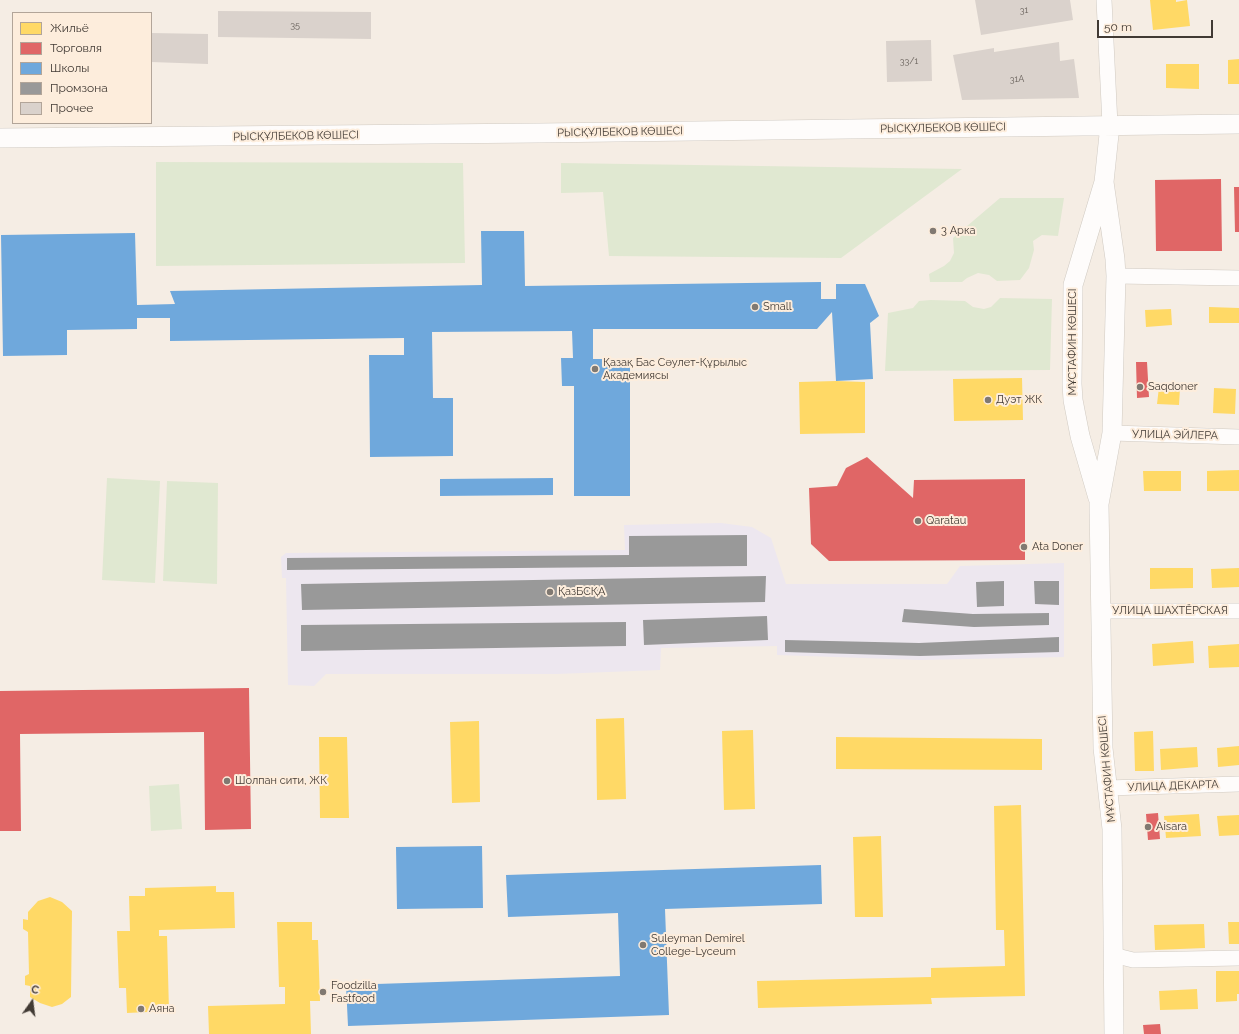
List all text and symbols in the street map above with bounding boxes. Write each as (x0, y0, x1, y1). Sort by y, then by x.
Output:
house number: 31 (1020, 5, 1028, 15)
legend (12, 12, 152, 124)
scale bar (1099, 12, 1215, 38)
house number: 35 (290, 20, 300, 30)
text: 50 m (1104, 20, 1132, 34)
text: Жильё (50, 21, 89, 35)
text: Торговля (50, 41, 102, 55)
house number: 33/1 (900, 56, 918, 66)
text: Школы (50, 61, 89, 75)
house number: 31А (1010, 74, 1024, 84)
text: Промзона (50, 81, 108, 95)
text: Прочее (50, 101, 93, 115)
street label: РЫСҚҰЛБЕКОВ КӨШЕСІ (880, 120, 1006, 136)
street label: РЫСҚҰЛБЕКОВ КӨШЕСІ (557, 124, 683, 140)
street label: РЫСҚҰЛБЕКОВ КӨШЕСІ (233, 128, 359, 144)
place label: 3 Арка (941, 224, 976, 238)
marker: 3 Арка (928, 226, 938, 236)
street label: МҰСТАФИН КӨШЕСІ (1066, 288, 1080, 396)
place label: Small (763, 300, 792, 314)
marker: Small (750, 302, 760, 312)
place label: Қазақ Бас Сәулет-Құрылыс Академиясы (603, 356, 747, 382)
marker: Қазақ Бас Сәулет-Құрылыс Академиясы (590, 364, 600, 374)
place label: Saqdoner (1148, 380, 1198, 394)
marker: Saqdoner (1135, 382, 1145, 392)
place label: Дуэт ЖК (996, 393, 1042, 407)
marker: Дуэт ЖК (983, 395, 993, 405)
street label: УЛИЦА ЭЙЛЕРА (1132, 428, 1218, 442)
place label: Qaratau (926, 514, 966, 528)
marker: Qaratau (913, 516, 923, 526)
place label: Ata Doner (1032, 540, 1083, 554)
marker: Ata Doner (1019, 542, 1029, 552)
place label: ҚазБСҚА (558, 585, 605, 599)
marker: ҚазБСҚА (545, 587, 555, 597)
street label: УЛИЦА ШАХТЁРСКАЯ (1112, 604, 1228, 618)
street label: МҰСТАФИН КӨШЕСІ (1096, 715, 1118, 823)
place label: Шолпан сити, ЖК (235, 774, 327, 788)
marker: Шолпан сити, ЖК (222, 776, 232, 786)
street label: УЛИЦА ДЕКАРТА (1127, 778, 1219, 794)
place label: Aisara (1156, 820, 1187, 834)
marker: Aisara (1143, 822, 1153, 832)
place label: Suleyman Demirel College-Lyceum (651, 932, 745, 958)
marker: Suleyman Demirel College-Lyceum (638, 940, 648, 950)
place label: Foodzilla Fastfood (331, 979, 377, 1005)
north arrow (12, 982, 52, 1022)
text: С (30, 983, 40, 997)
marker: Foodzilla Fastfood (318, 987, 328, 997)
place label: Аяна (149, 1002, 175, 1016)
marker: Аяна (136, 1004, 146, 1014)

